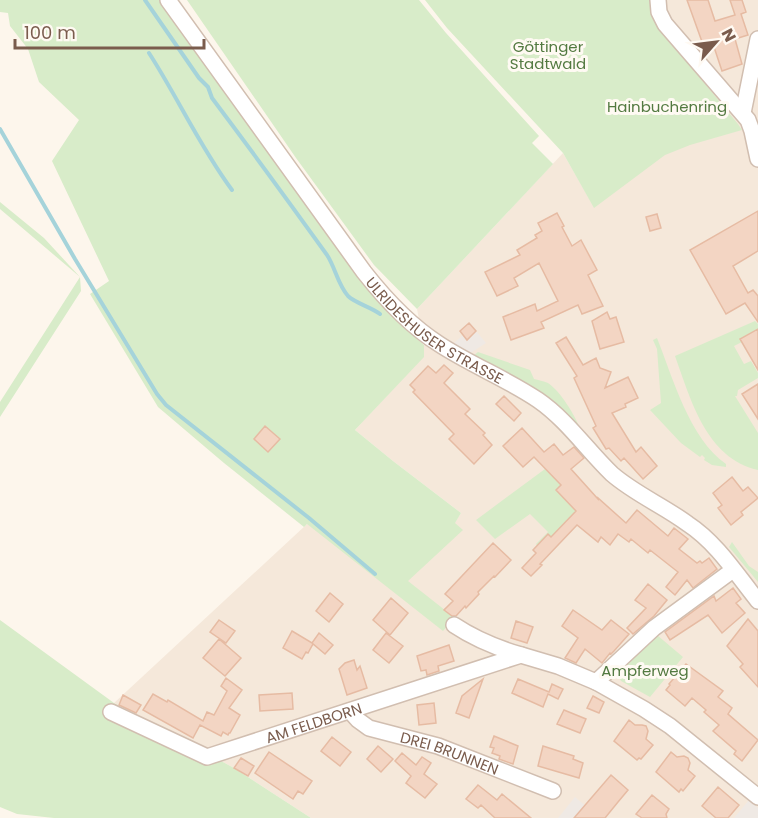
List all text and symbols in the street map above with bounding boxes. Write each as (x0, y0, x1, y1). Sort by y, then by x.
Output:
scale bar (15, 12, 204, 50)
north arrow (686, 12, 746, 72)
text: 100 m (24, 20, 76, 45)
text: N (716, 24, 742, 46)
park label: Göttinger Stadtwald (510, 36, 586, 74)
park label: Hainbuchenring (607, 96, 727, 117)
street label: ULRIDESHUSER STRASSE (361, 272, 507, 388)
park label: Ampferweg (601, 660, 689, 681)
street label: AM FELDBORN (263, 697, 364, 748)
street label: DREI BRUNNEN (398, 726, 502, 779)

